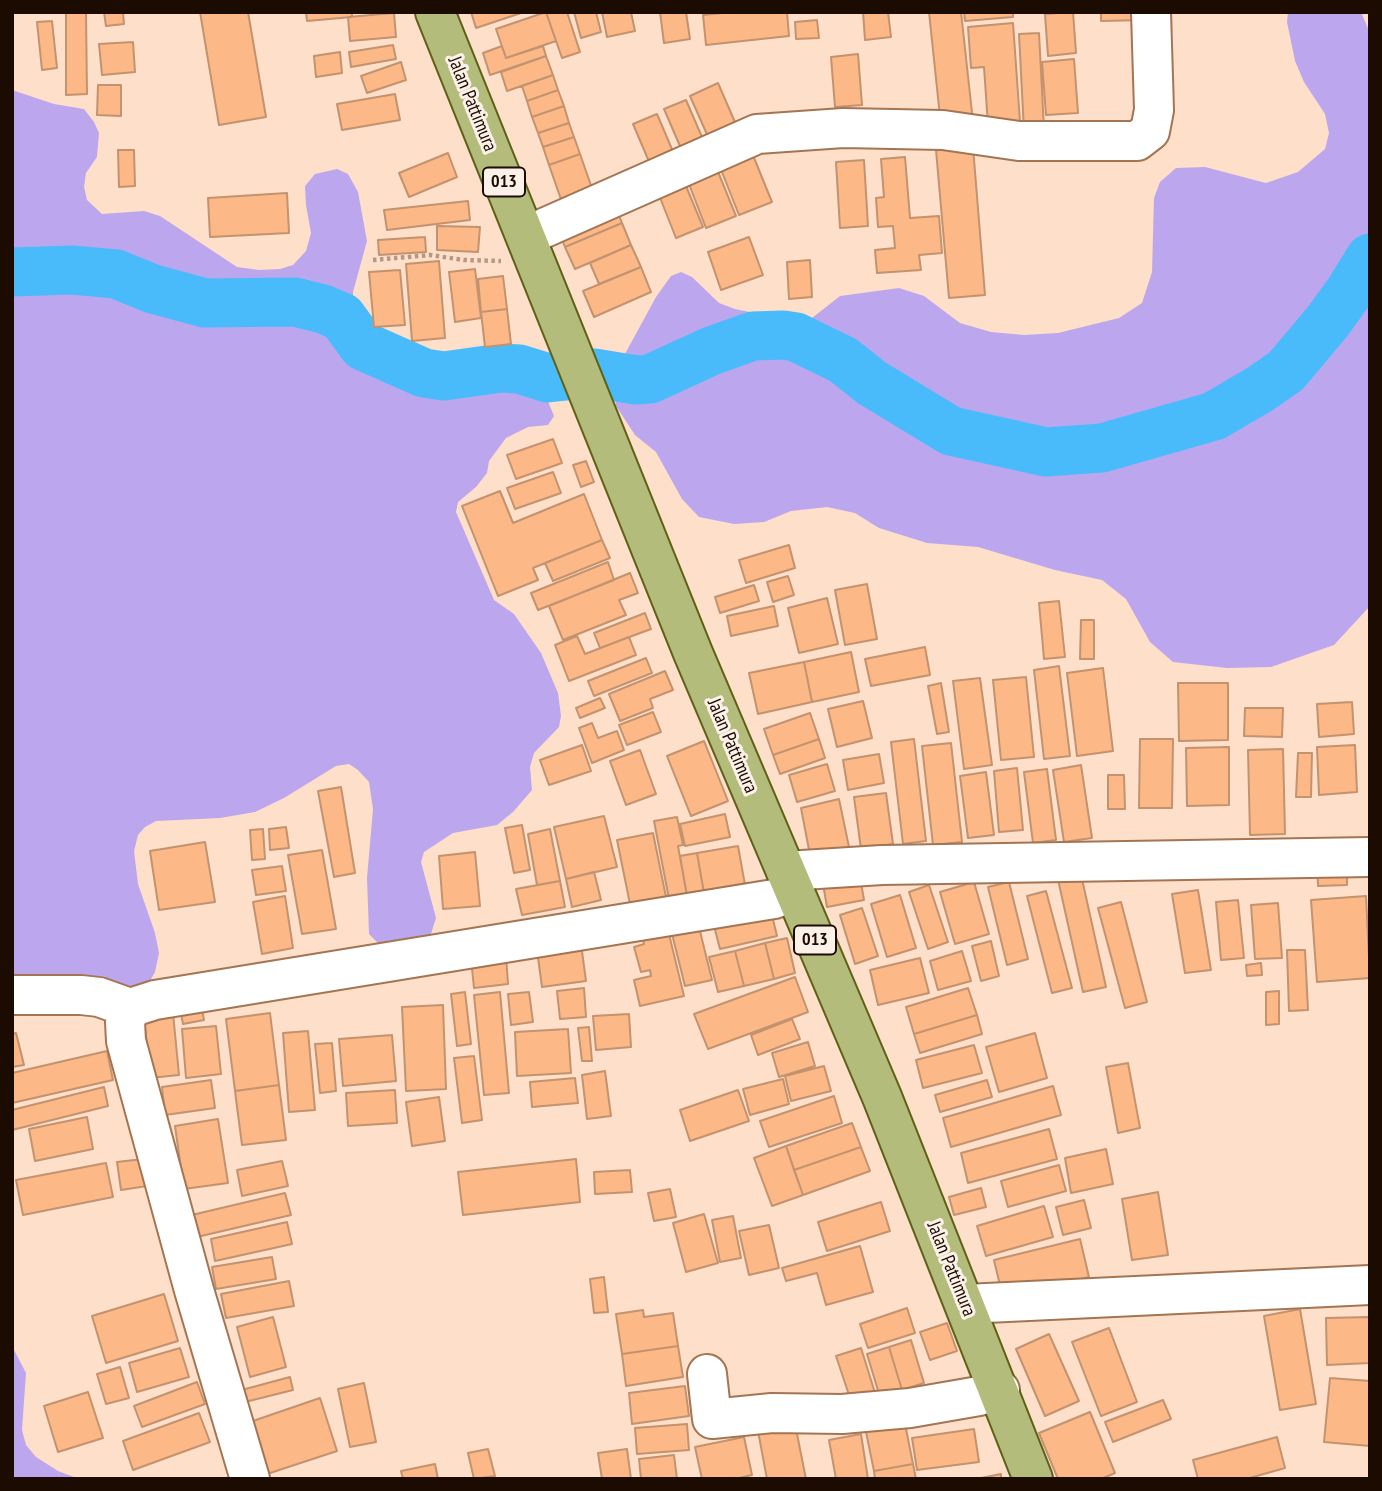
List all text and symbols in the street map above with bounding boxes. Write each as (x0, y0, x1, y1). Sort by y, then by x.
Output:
street label: Jalan Pattimura (443, 53, 501, 155)
road number: 013 (483, 168, 525, 196)
street label: Jalan Pattimura (702, 695, 762, 797)
road number: 013 (794, 925, 836, 954)
street label: Jalan Pattimura (922, 1218, 980, 1320)

